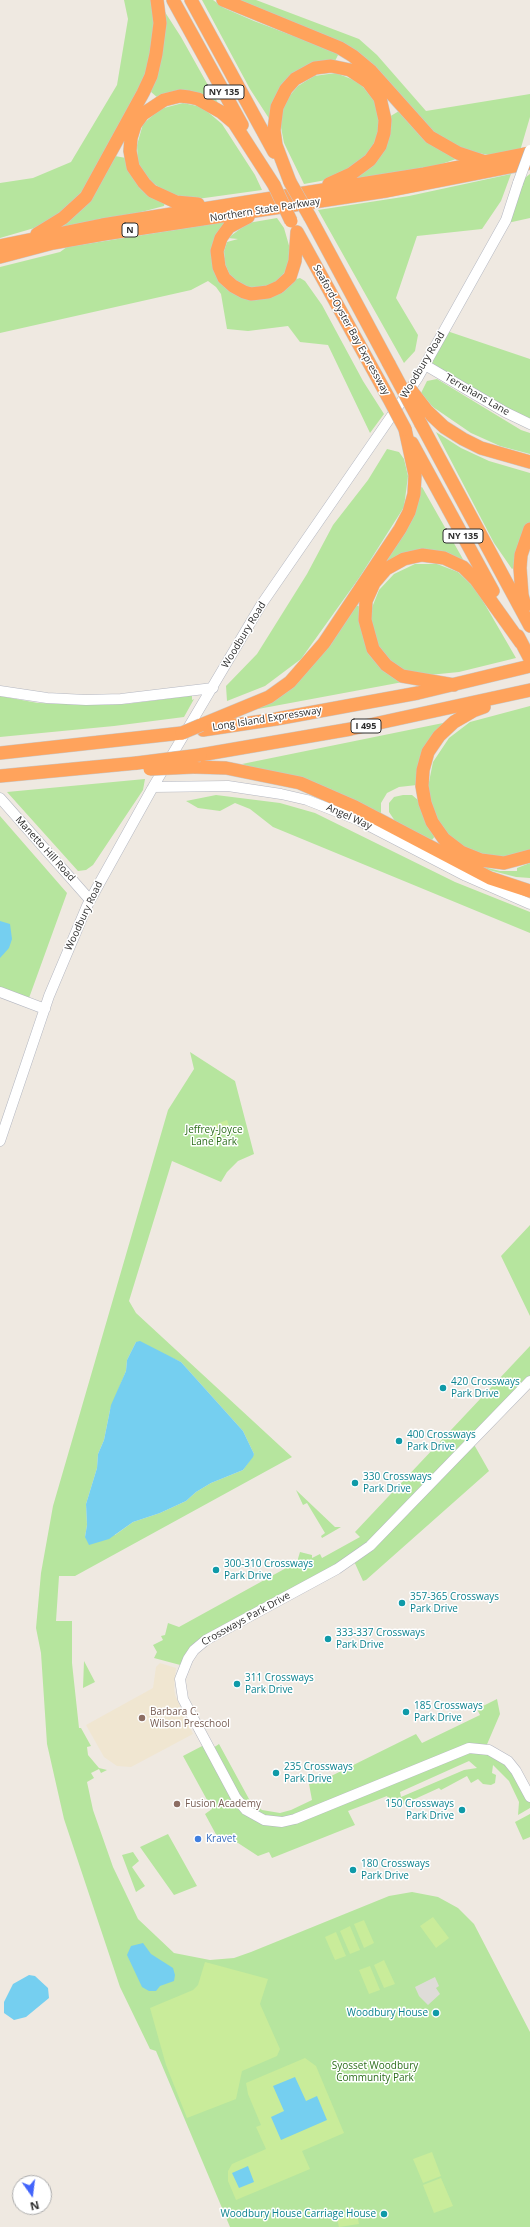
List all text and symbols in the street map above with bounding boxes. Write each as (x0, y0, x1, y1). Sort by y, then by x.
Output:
road number: NY 135 (204, 85, 244, 99)
street label: Northern State Parkway (209, 195, 321, 225)
road number: N (122, 223, 138, 237)
street label: Seaford-Oyster Bay Expressway (310, 263, 392, 397)
street label: Woodbury Road (398, 330, 448, 400)
street label: Terrehans Lane (443, 372, 511, 418)
road number: NY 135 (443, 529, 483, 543)
street label: Woodbury Road (219, 600, 269, 670)
street label: Long Island Expressway (212, 704, 322, 734)
road number: I 495 (351, 719, 381, 733)
street label: Angel Way (324, 802, 374, 832)
street label: Manetto Hill Road (13, 814, 77, 884)
street label: Woodbury Road (63, 879, 105, 953)
park label: Jeffrey-Joyce Lane Park (185, 1124, 243, 1148)
place label: 420 Crossways Park Drive (451, 1376, 520, 1400)
marker: 420 Crossways Park Drive (438, 1383, 448, 1393)
place label: 400 Crossways Park Drive (407, 1429, 476, 1452)
marker: 400 Crossways Park Drive (394, 1436, 404, 1446)
place label: 330 Crossways Park Drive (363, 1471, 432, 1494)
marker: 330 Crossways Park Drive (350, 1478, 360, 1488)
place label: 300-310 Crossways Park Drive (224, 1558, 313, 1582)
marker: 300-310 Crossways Park Drive (211, 1565, 221, 1575)
street label: Crossways Park Drive (200, 1590, 292, 1648)
place label: 357-365 Crossways Park Drive (410, 1591, 499, 1614)
marker: 357-365 Crossways Park Drive (397, 1598, 407, 1608)
place label: 333-337 Crossways Park Drive (336, 1627, 425, 1650)
marker: 333-337 Crossways Park Drive (323, 1634, 333, 1644)
place label: 311 Crossways Park Drive (245, 1672, 314, 1696)
marker: 311 Crossways Park Drive (232, 1679, 242, 1689)
place label: 185 Crossways Park Drive (414, 1700, 483, 1724)
place label: Barbara C. Wilson Preschool (150, 1706, 230, 1730)
marker: 185 Crossways Park Drive (401, 1707, 411, 1717)
marker: Barbara C. Wilson Preschool (137, 1713, 147, 1723)
place label: 235 Crossways Park Drive (284, 1761, 353, 1784)
marker: 235 Crossways Park Drive (271, 1768, 281, 1778)
place label: Fusion Academy (185, 1798, 261, 1810)
place label: 150 Crossways Park Drive (385, 1798, 454, 1822)
marker: Fusion Academy (172, 1799, 182, 1809)
marker: 150 Crossways Park Drive (457, 1805, 467, 1815)
place label: Kravet (206, 1833, 236, 1845)
marker: Kravet (193, 1834, 203, 1844)
place label: 180 Crossways Park Drive (361, 1858, 430, 1882)
marker: 180 Crossways Park Drive (348, 1865, 358, 1875)
place label: Woodbury House (347, 2007, 428, 2019)
marker: Woodbury House (431, 2008, 441, 2018)
park label: Syosset Woodbury Community Park (332, 2060, 418, 2084)
north arrow (12, 2175, 52, 2215)
text: N (29, 2198, 41, 2215)
place label: Woodbury House Carriage House (221, 2208, 376, 2220)
marker: Woodbury House Carriage House (379, 2209, 389, 2219)

